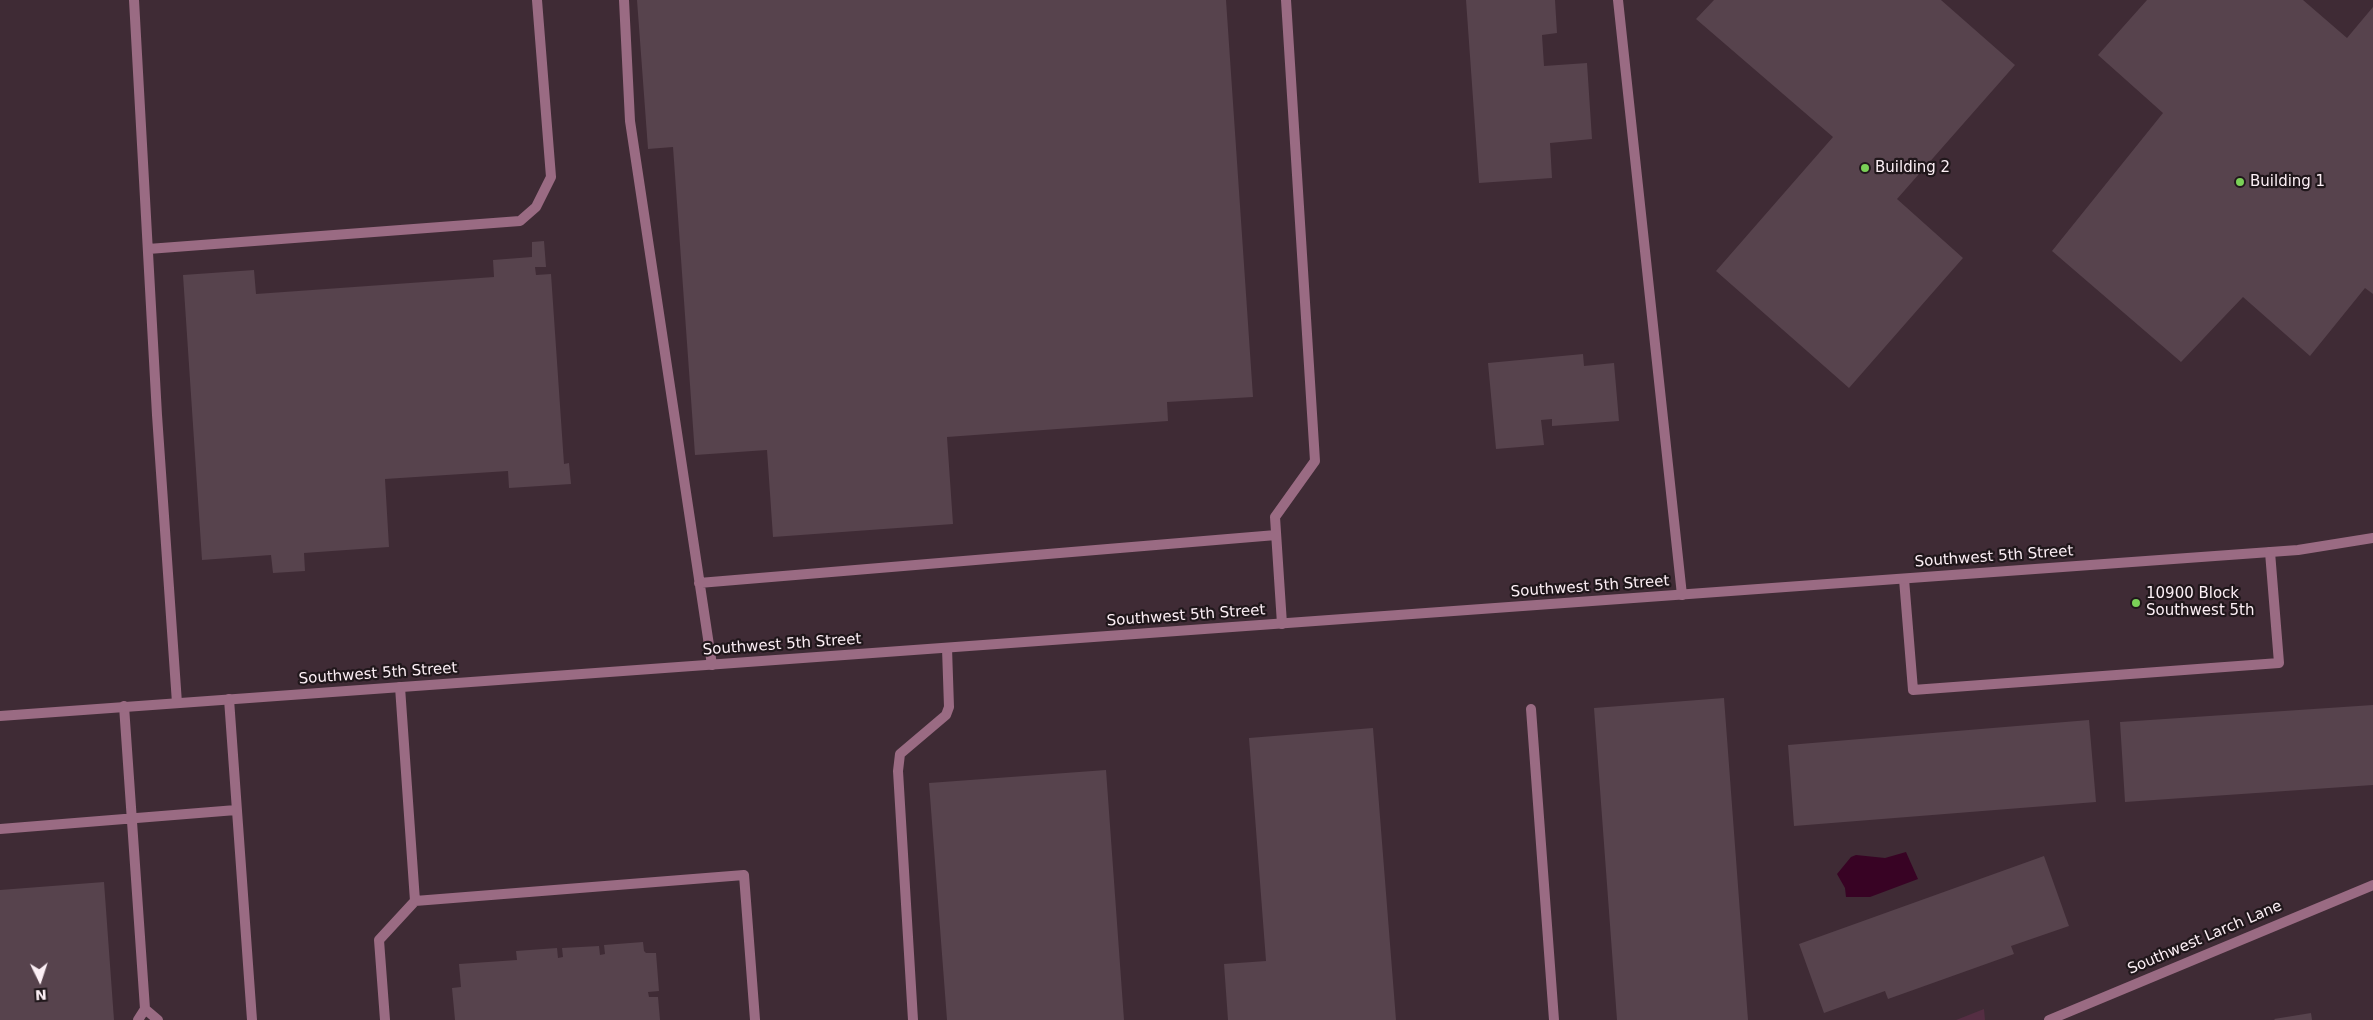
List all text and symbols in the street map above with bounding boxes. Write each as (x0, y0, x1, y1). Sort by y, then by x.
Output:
place label: Building 2 (1875, 159, 1950, 177)
marker: Building 2 (1859, 162, 1871, 174)
place label: Building 1 (2250, 173, 2325, 191)
marker: Building 1 (2234, 176, 2246, 188)
street label: Southwest 5th Street (1914, 542, 2074, 572)
street label: Southwest 5th Street (1510, 572, 1670, 602)
place label: 10900 Block Southwest 5th (2146, 585, 2254, 620)
marker: 10900 Block Southwest 5th (2130, 597, 2142, 609)
street label: Southwest 5th Street (1106, 601, 1266, 631)
street label: Southwest 5th Street (702, 630, 862, 660)
street label: Southwest 5th Street (298, 659, 458, 689)
street label: Southwest Larch Lane (2125, 897, 2285, 979)
north arrow (15, 955, 65, 1005)
text: N (35, 987, 47, 1003)

